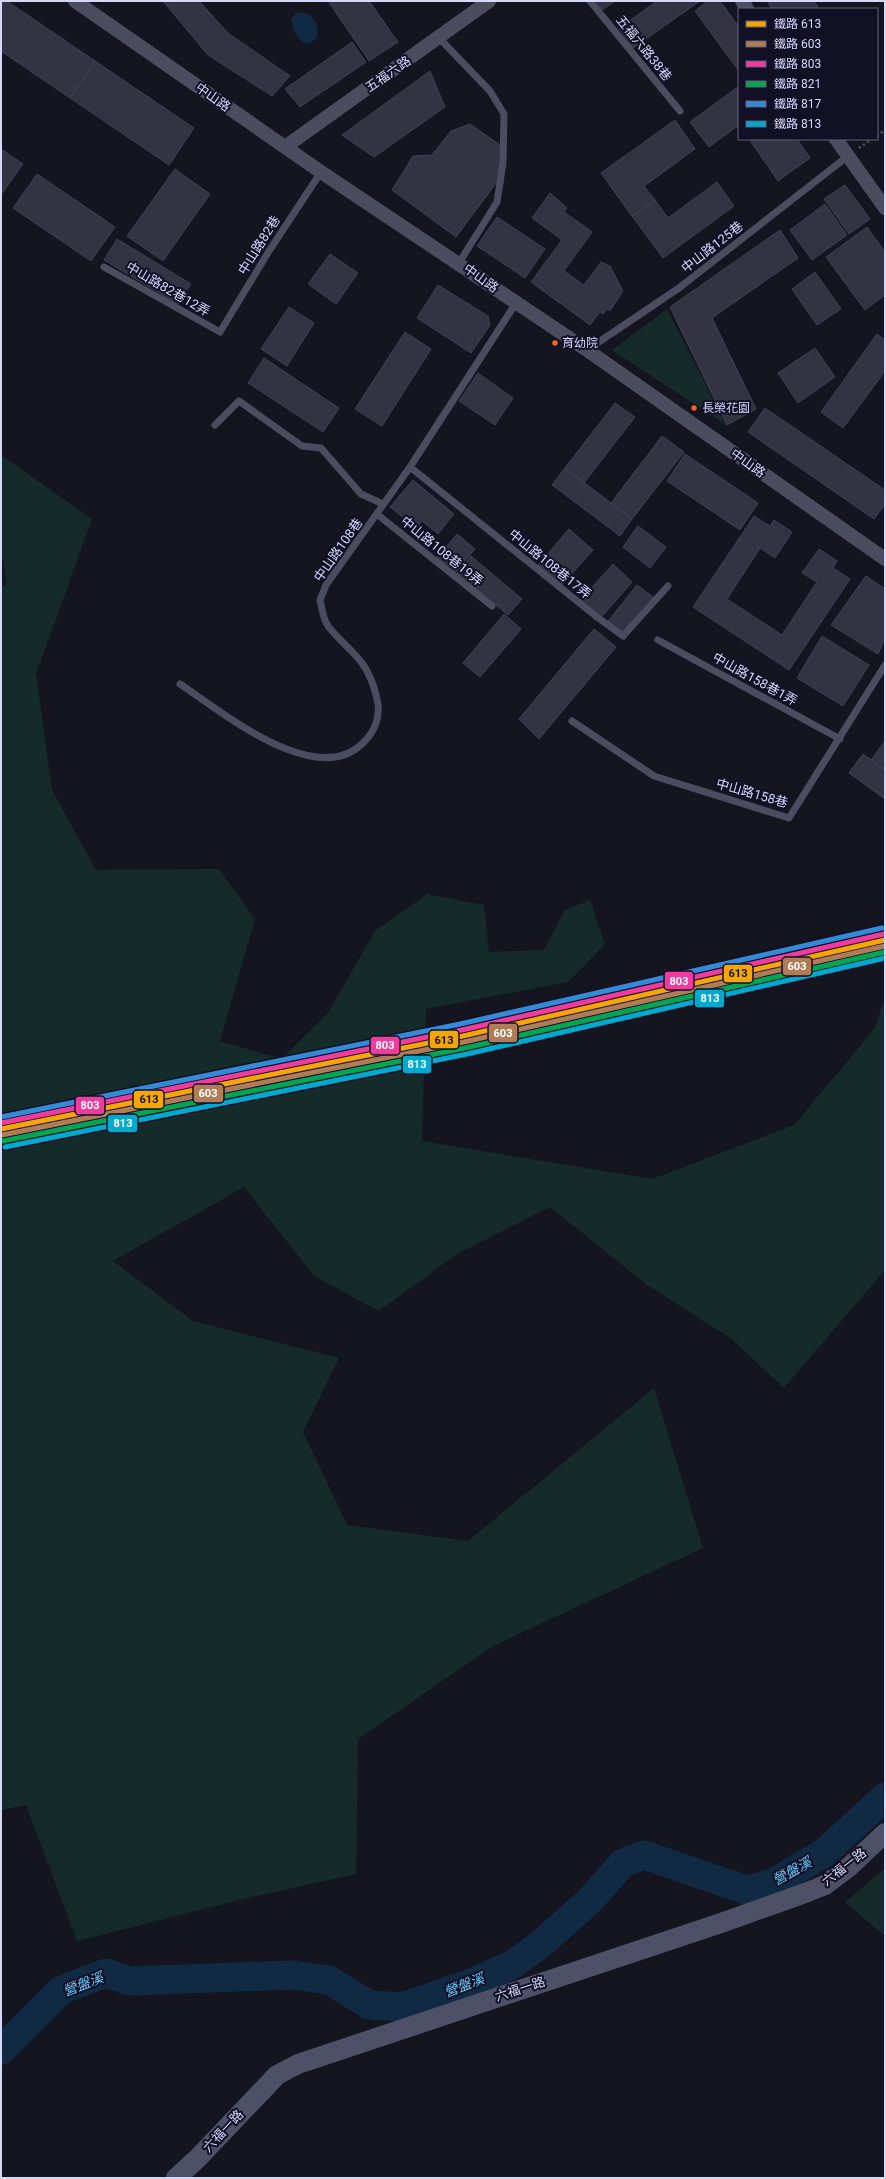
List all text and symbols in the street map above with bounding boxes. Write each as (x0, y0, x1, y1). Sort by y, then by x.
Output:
legend (738, 8, 878, 140)
street label: 五福六路38巷 (613, 12, 675, 84)
text: 鐵路 613 (774, 17, 821, 31)
text: 鐵路 603 (774, 37, 821, 51)
street label: 五福六路 (362, 53, 414, 95)
text: 鐵路 803 (774, 57, 821, 71)
text: 鐵路 821 (774, 77, 821, 91)
street label: 中山路 (193, 80, 233, 114)
text: 鐵路 817 (774, 97, 821, 111)
text: 鐵路 813 (774, 117, 821, 131)
street label: 中山路82巷 (235, 213, 283, 277)
street label: 中山路125巷 (678, 218, 746, 276)
street label: 中山路82巷12弄 (123, 259, 213, 319)
street label: 中山路 (461, 261, 501, 295)
place label: 育幼院 (562, 336, 598, 350)
marker: 育幼院 (550, 338, 560, 348)
place label: 長榮花園 (702, 401, 750, 415)
marker: 長榮花園 (689, 403, 699, 413)
street label: 中山路 (728, 446, 768, 480)
street label: 中山路108巷19弄 (398, 513, 486, 589)
street label: 中山路108巷 (311, 515, 365, 585)
street label: 中山路108巷17弄 (506, 526, 594, 602)
street label: 中山路158巷1弄 (710, 650, 800, 708)
street label: 中山路158巷 (714, 776, 790, 810)
line badge: 603 (782, 957, 812, 976)
text: 603 (788, 960, 806, 973)
line badge: 613 (723, 964, 753, 983)
text: 613 (729, 967, 747, 980)
line badge: 803 (664, 971, 694, 990)
text: 803 (670, 975, 688, 988)
line badge: 813 (694, 989, 725, 1008)
text: 813 (701, 992, 719, 1005)
line badge: 603 (488, 1023, 518, 1043)
text: 603 (494, 1027, 512, 1040)
line badge: 613 (429, 1030, 459, 1049)
text: 613 (435, 1034, 453, 1047)
line badge: 803 (370, 1036, 400, 1055)
text: 803 (376, 1039, 394, 1052)
line badge: 813 (402, 1055, 432, 1074)
text: 813 (408, 1058, 426, 1071)
line badge: 603 (193, 1084, 224, 1103)
text: 603 (199, 1087, 217, 1100)
line badge: 613 (133, 1090, 164, 1109)
text: 613 (140, 1093, 158, 1106)
line badge: 803 (75, 1096, 105, 1115)
text: 803 (81, 1099, 99, 1112)
line badge: 813 (107, 1114, 138, 1133)
text: 813 (114, 1117, 132, 1130)
street label: 六福一路 (819, 1845, 869, 1889)
water label: 營盤溪 (770, 1853, 816, 1888)
water label: 營盤溪 (61, 1968, 107, 1999)
water label: 營盤溪 (442, 1969, 488, 2000)
street label: 六福一路 (493, 1974, 547, 2004)
street label: 六福一路 (200, 2107, 246, 2155)

